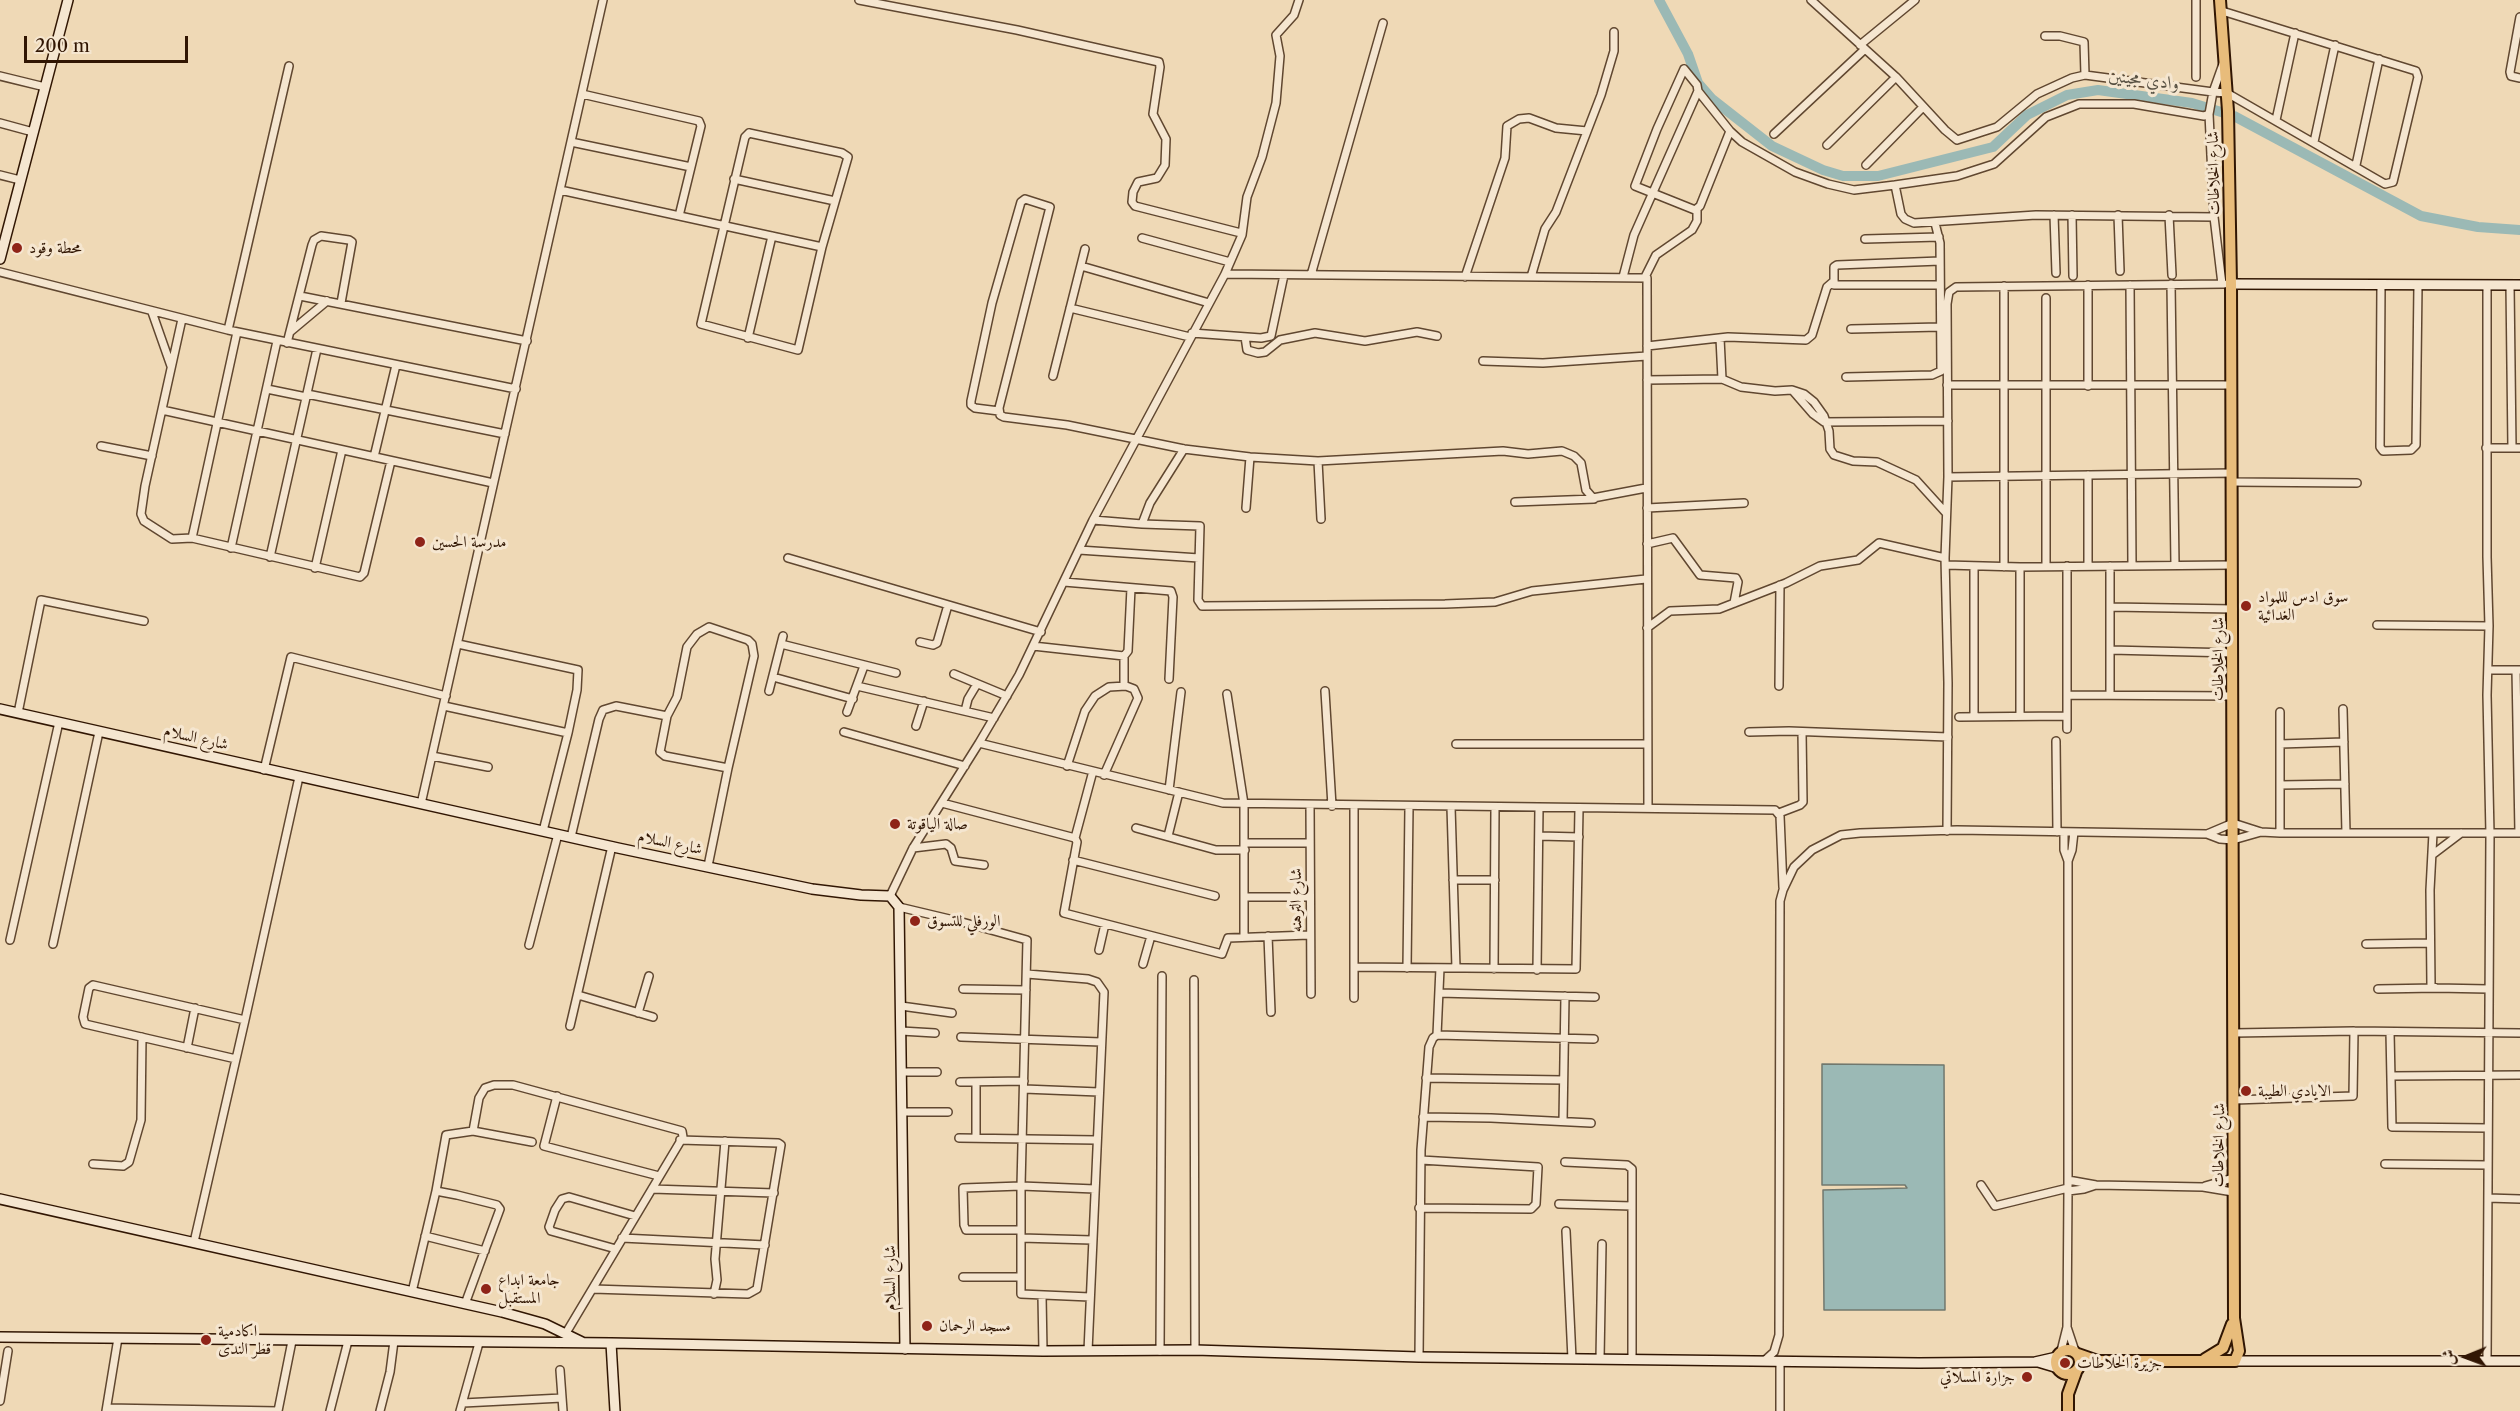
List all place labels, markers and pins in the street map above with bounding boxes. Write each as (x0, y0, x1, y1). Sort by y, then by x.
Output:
place label: محطة وقود (29, 238, 82, 258)
marker: محطة وقود (10, 241, 24, 255)
place label: مدرسة الحسين (432, 532, 506, 552)
marker: مدرسة الحسين (413, 535, 427, 549)
place label: سوق ادس لللمواد الغدائية (2258, 587, 2348, 625)
marker: سوق ادس لللمواد الغدائية (2239, 599, 2253, 613)
place label: صالة الياقوتة (907, 814, 968, 834)
marker: صالة الياقوتة (888, 817, 902, 831)
place label: الورفلي للتسوق (927, 911, 1000, 931)
marker: الورفلي للتسوق (908, 914, 922, 928)
place label: الايادي الطيبة (2258, 1081, 2331, 1101)
marker: الايادي الطيبة (2239, 1084, 2253, 1098)
place label: جامعة ابداع المستقبل (498, 1270, 560, 1308)
marker: جامعة ابداع المستقبل (479, 1282, 493, 1296)
place label: مسجد الرحمان (939, 1316, 1011, 1336)
marker: مسجد الرحمان (920, 1319, 934, 1333)
place label: اكادمية قطر الندى (218, 1321, 271, 1359)
marker: اكادمية قطر الندى (199, 1333, 213, 1347)
place label: جزيرة الخلاطات (2077, 1353, 2162, 1373)
marker: جزيرة الخلاطات (2058, 1356, 2072, 1370)
place label: جزارة المسلاتي (1940, 1367, 2015, 1387)
marker: جزارة المسلاتي (2020, 1370, 2034, 1384)

